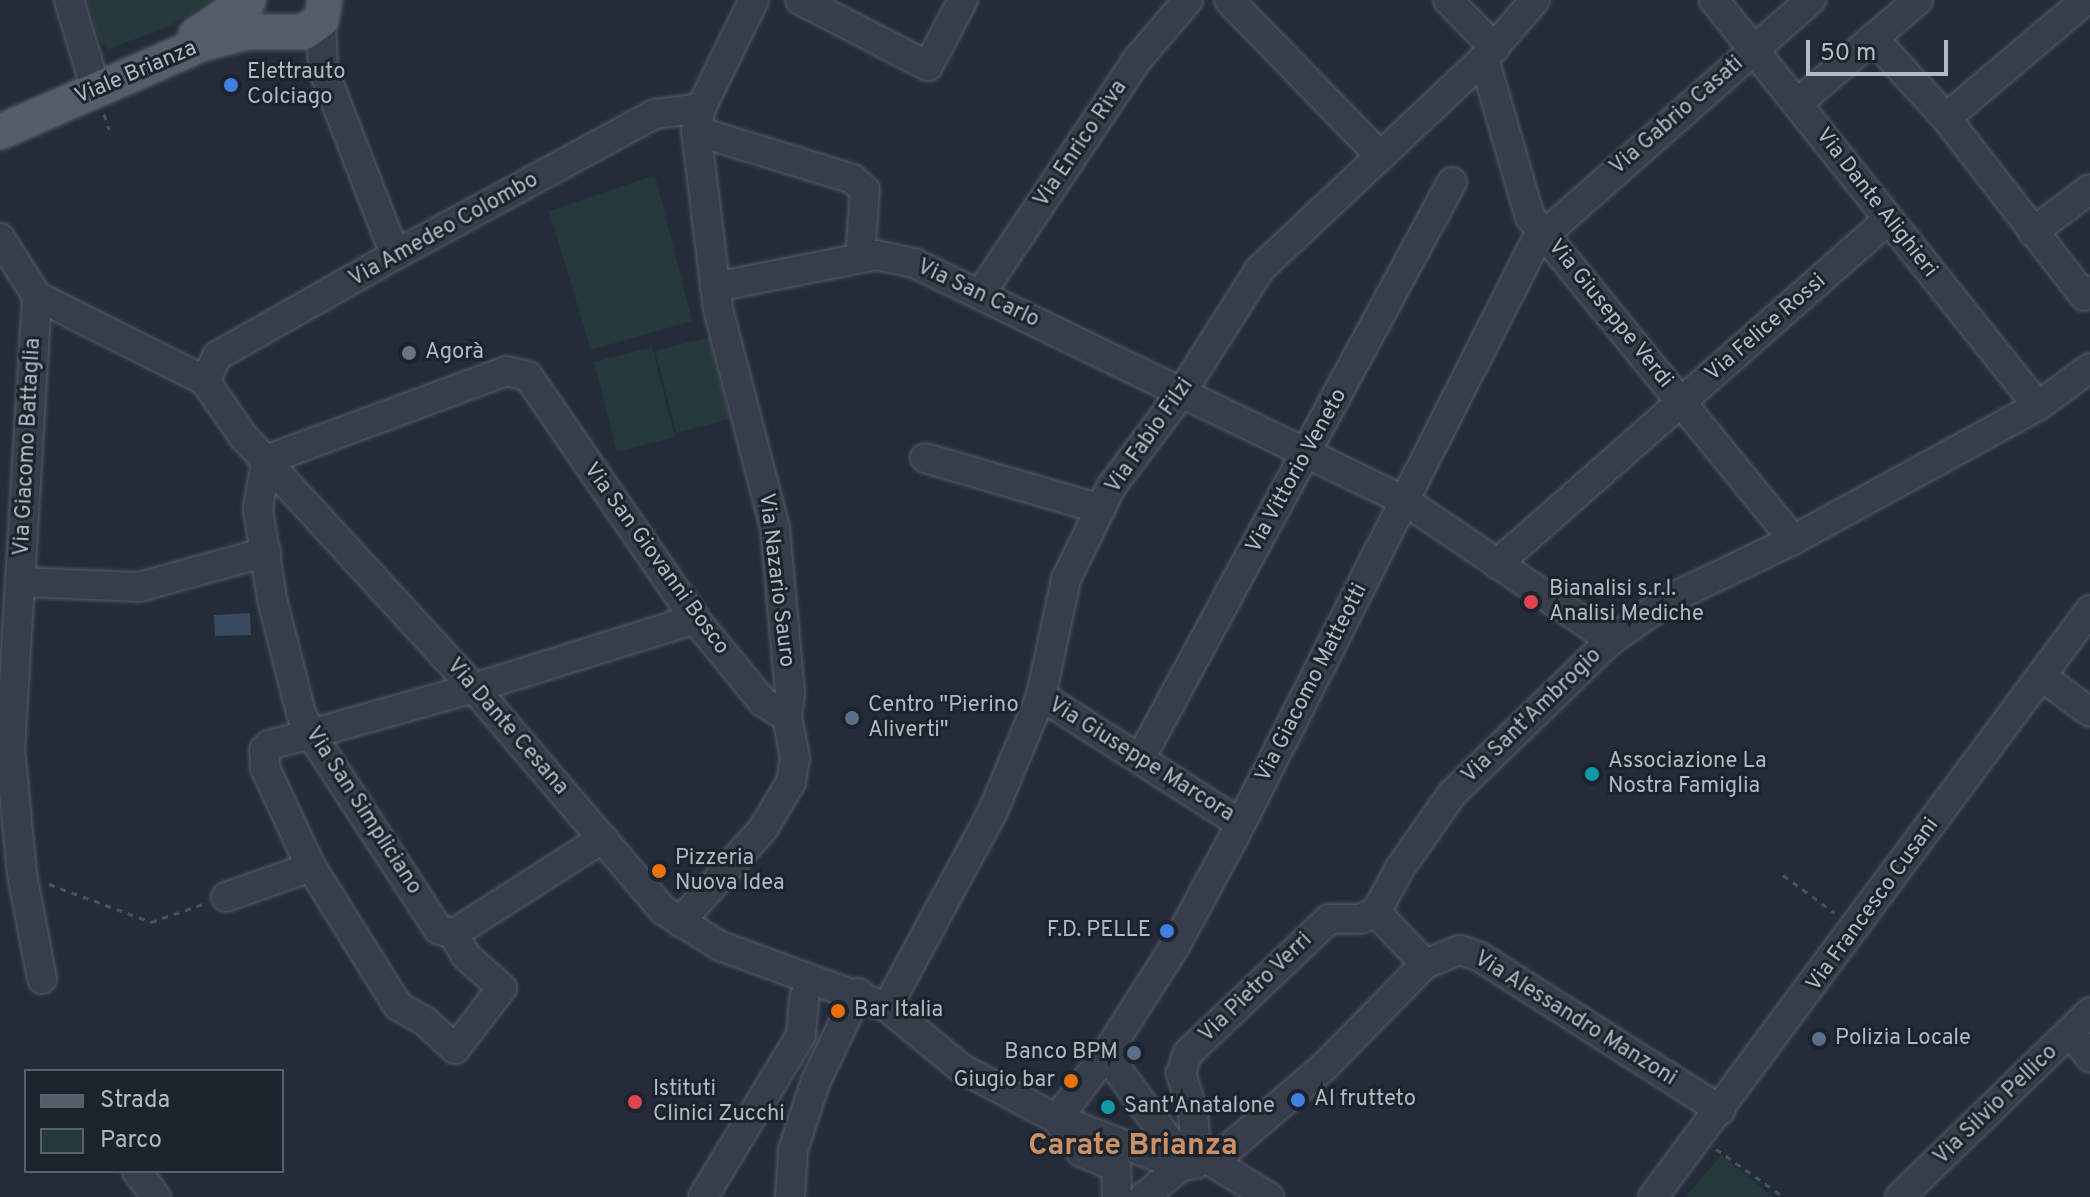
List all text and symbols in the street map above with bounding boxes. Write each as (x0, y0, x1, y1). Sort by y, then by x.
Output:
scale bar (1810, 24, 1952, 74)
street label: Viale Brianza (71, 36, 201, 110)
text: 50 m (1820, 39, 1876, 69)
street label: Via Gabrio Casati (1605, 51, 1749, 181)
place label: Elettrauto Colciago (247, 59, 345, 110)
street label: Via Enrico Riva (1029, 75, 1133, 213)
marker: Elettrauto Colciago (222, 76, 240, 94)
street label: Via Dante Alighieri (1809, 123, 1943, 283)
street label: Via Amedeo Colombo (344, 167, 544, 293)
street label: Via Giuseppe Verdi (1542, 234, 1678, 394)
street label: Via San Carlo (913, 254, 1043, 334)
street label: Via Felice Rossi (1700, 269, 1832, 387)
street label: Via Giacomo Battaglia (9, 337, 47, 557)
place label: Agorà (425, 340, 484, 366)
marker: Agorà (400, 344, 418, 362)
street label: Via Fabio Filzi (1101, 373, 1199, 499)
street label: Via Vittorio Veneto (1241, 384, 1353, 558)
street label: Via San Giovanni Bosco (577, 458, 735, 660)
street label: Via Nazario Sauro (752, 491, 800, 669)
place label: Bianalisi s.r.l. Analisi Mediche (1549, 576, 1704, 628)
street label: Via Giacomo Matteotti (1250, 579, 1374, 787)
marker: Bianalisi s.r.l. Analisi Mediche (1520, 591, 1542, 613)
street label: Via Sant'Ambrogio (1457, 643, 1607, 789)
street label: Via Dante Cesana (441, 653, 573, 801)
place label: Centro "Pierino Aliverti" (868, 692, 1019, 744)
street label: Via Giuseppe Marcora (1043, 692, 1239, 828)
marker: Centro "Pierino Aliverti" (843, 709, 861, 727)
street label: Via San Simpliciano (299, 722, 427, 900)
place label: Associazione La Nostra Famiglia (1608, 748, 1766, 800)
marker: Associazione La Nostra Famiglia (1583, 765, 1601, 783)
street label: Via Francesco Cusani (1801, 813, 1945, 997)
place label: Pizzeria Nuova Idea (675, 845, 785, 896)
marker: Pizzeria Nuova Idea (650, 862, 668, 880)
place label: F.D. PELLE (1047, 918, 1151, 944)
marker: F.D. PELLE (1158, 922, 1176, 940)
street label: Via Pietro Verri (1194, 927, 1318, 1049)
street label: Via Alessandro Manzoni (1469, 946, 1681, 1092)
place label: Bar Italia (854, 998, 943, 1024)
marker: Bar Italia (829, 1002, 847, 1020)
place label: Polizia Locale (1835, 1026, 1971, 1052)
marker: Polizia Locale (1810, 1030, 1828, 1048)
street label: Via Silvio Pellico (1929, 1039, 2063, 1171)
place label: Banco BPM (1004, 1040, 1118, 1066)
marker: Banco BPM (1125, 1044, 1143, 1062)
place label: Giugio bar (953, 1068, 1055, 1094)
legend (24, 1069, 284, 1173)
marker: Giugio bar (1062, 1072, 1080, 1090)
place label: Istituti Clinici Zucchi (653, 1076, 785, 1128)
text: Strada (100, 1086, 170, 1116)
place label: Al frutteto (1314, 1087, 1416, 1113)
marker: Istituti Clinici Zucchi (624, 1091, 646, 1113)
marker: Al frutteto (1289, 1091, 1307, 1109)
place label: Sant'Anatalone (1124, 1094, 1275, 1120)
marker: Sant'Anatalone (1099, 1098, 1117, 1116)
text: Parco (100, 1126, 162, 1156)
district label: Carate Brianza (1028, 1129, 1238, 1165)

